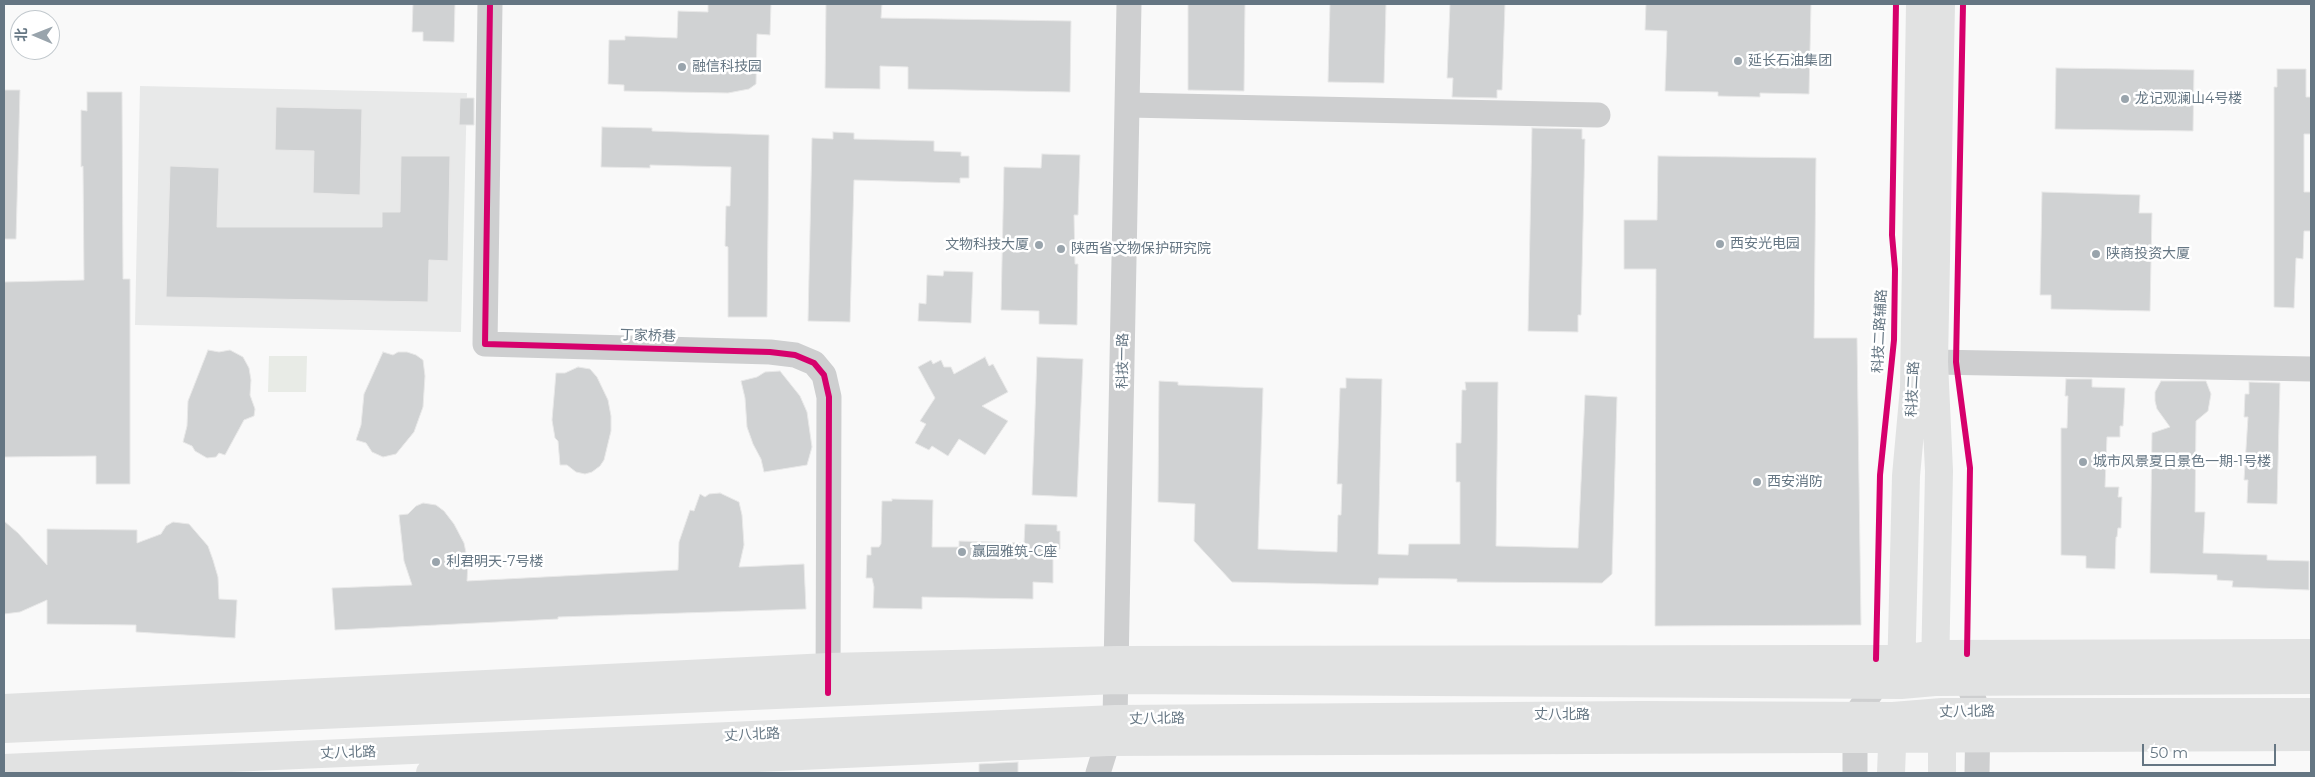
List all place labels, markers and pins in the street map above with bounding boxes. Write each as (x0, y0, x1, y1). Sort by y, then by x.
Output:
place label: 延长石油集团 (1748, 53, 1832, 69)
marker: 延长石油集团 (1732, 55, 1744, 67)
place label: 融信科技园 (692, 59, 762, 75)
marker: 融信科技园 (676, 61, 688, 73)
place label: 龙记观澜山4号楼 (2135, 91, 2242, 107)
marker: 龙记观澜山4号楼 (2119, 93, 2131, 105)
place label: 西安光电园 (1730, 236, 1800, 252)
place label: 文物科技大厦 (945, 237, 1029, 253)
marker: 西安光电园 (1714, 238, 1726, 250)
marker: 文物科技大厦 (1033, 239, 1045, 251)
place label: 陕西省文物保护研究院 (1071, 241, 1211, 257)
marker: 陕西省文物保护研究院 (1055, 243, 1067, 255)
place label: 陕商投资大厦 (2106, 246, 2190, 262)
marker: 陕商投资大厦 (2090, 248, 2102, 260)
place label: 城市风景夏日景色一期-1号楼 (2093, 454, 2271, 470)
marker: 城市风景夏日景色一期-1号楼 (2077, 456, 2089, 468)
place label: 西安消防 (1767, 474, 1823, 490)
marker: 西安消防 (1751, 476, 1763, 488)
place label: 赢园雅筑-C座 (972, 544, 1057, 560)
marker: 赢园雅筑-C座 (956, 546, 968, 558)
place label: 利君明天-7号楼 (446, 554, 543, 570)
marker: 利君明天-7号楼 (430, 556, 442, 568)

